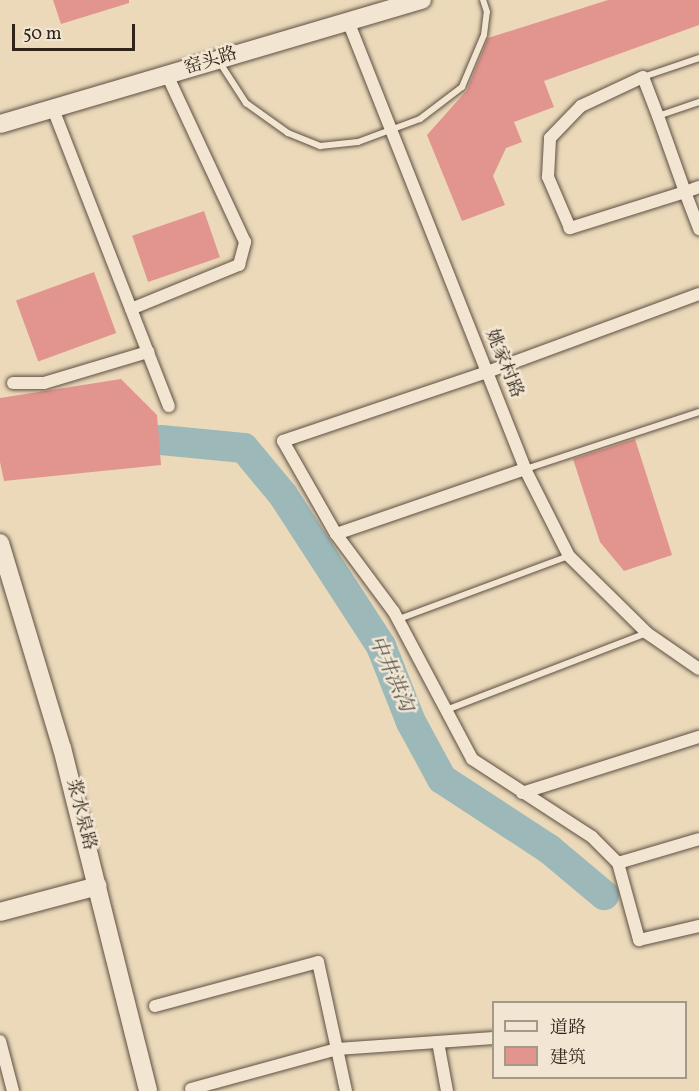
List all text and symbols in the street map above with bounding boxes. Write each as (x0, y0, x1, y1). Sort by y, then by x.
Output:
scale bar (15, 12, 138, 50)
text: 50 m (23, 22, 62, 47)
street label: 窑头路 (182, 44, 240, 80)
street label: 姚家村路 (480, 327, 526, 401)
water label: 中井洪沟 (363, 633, 417, 715)
street label: 浆水泉路 (61, 777, 99, 853)
legend (492, 1001, 687, 1079)
text: 道路 (550, 1016, 586, 1041)
text: 建筑 (550, 1046, 586, 1071)

